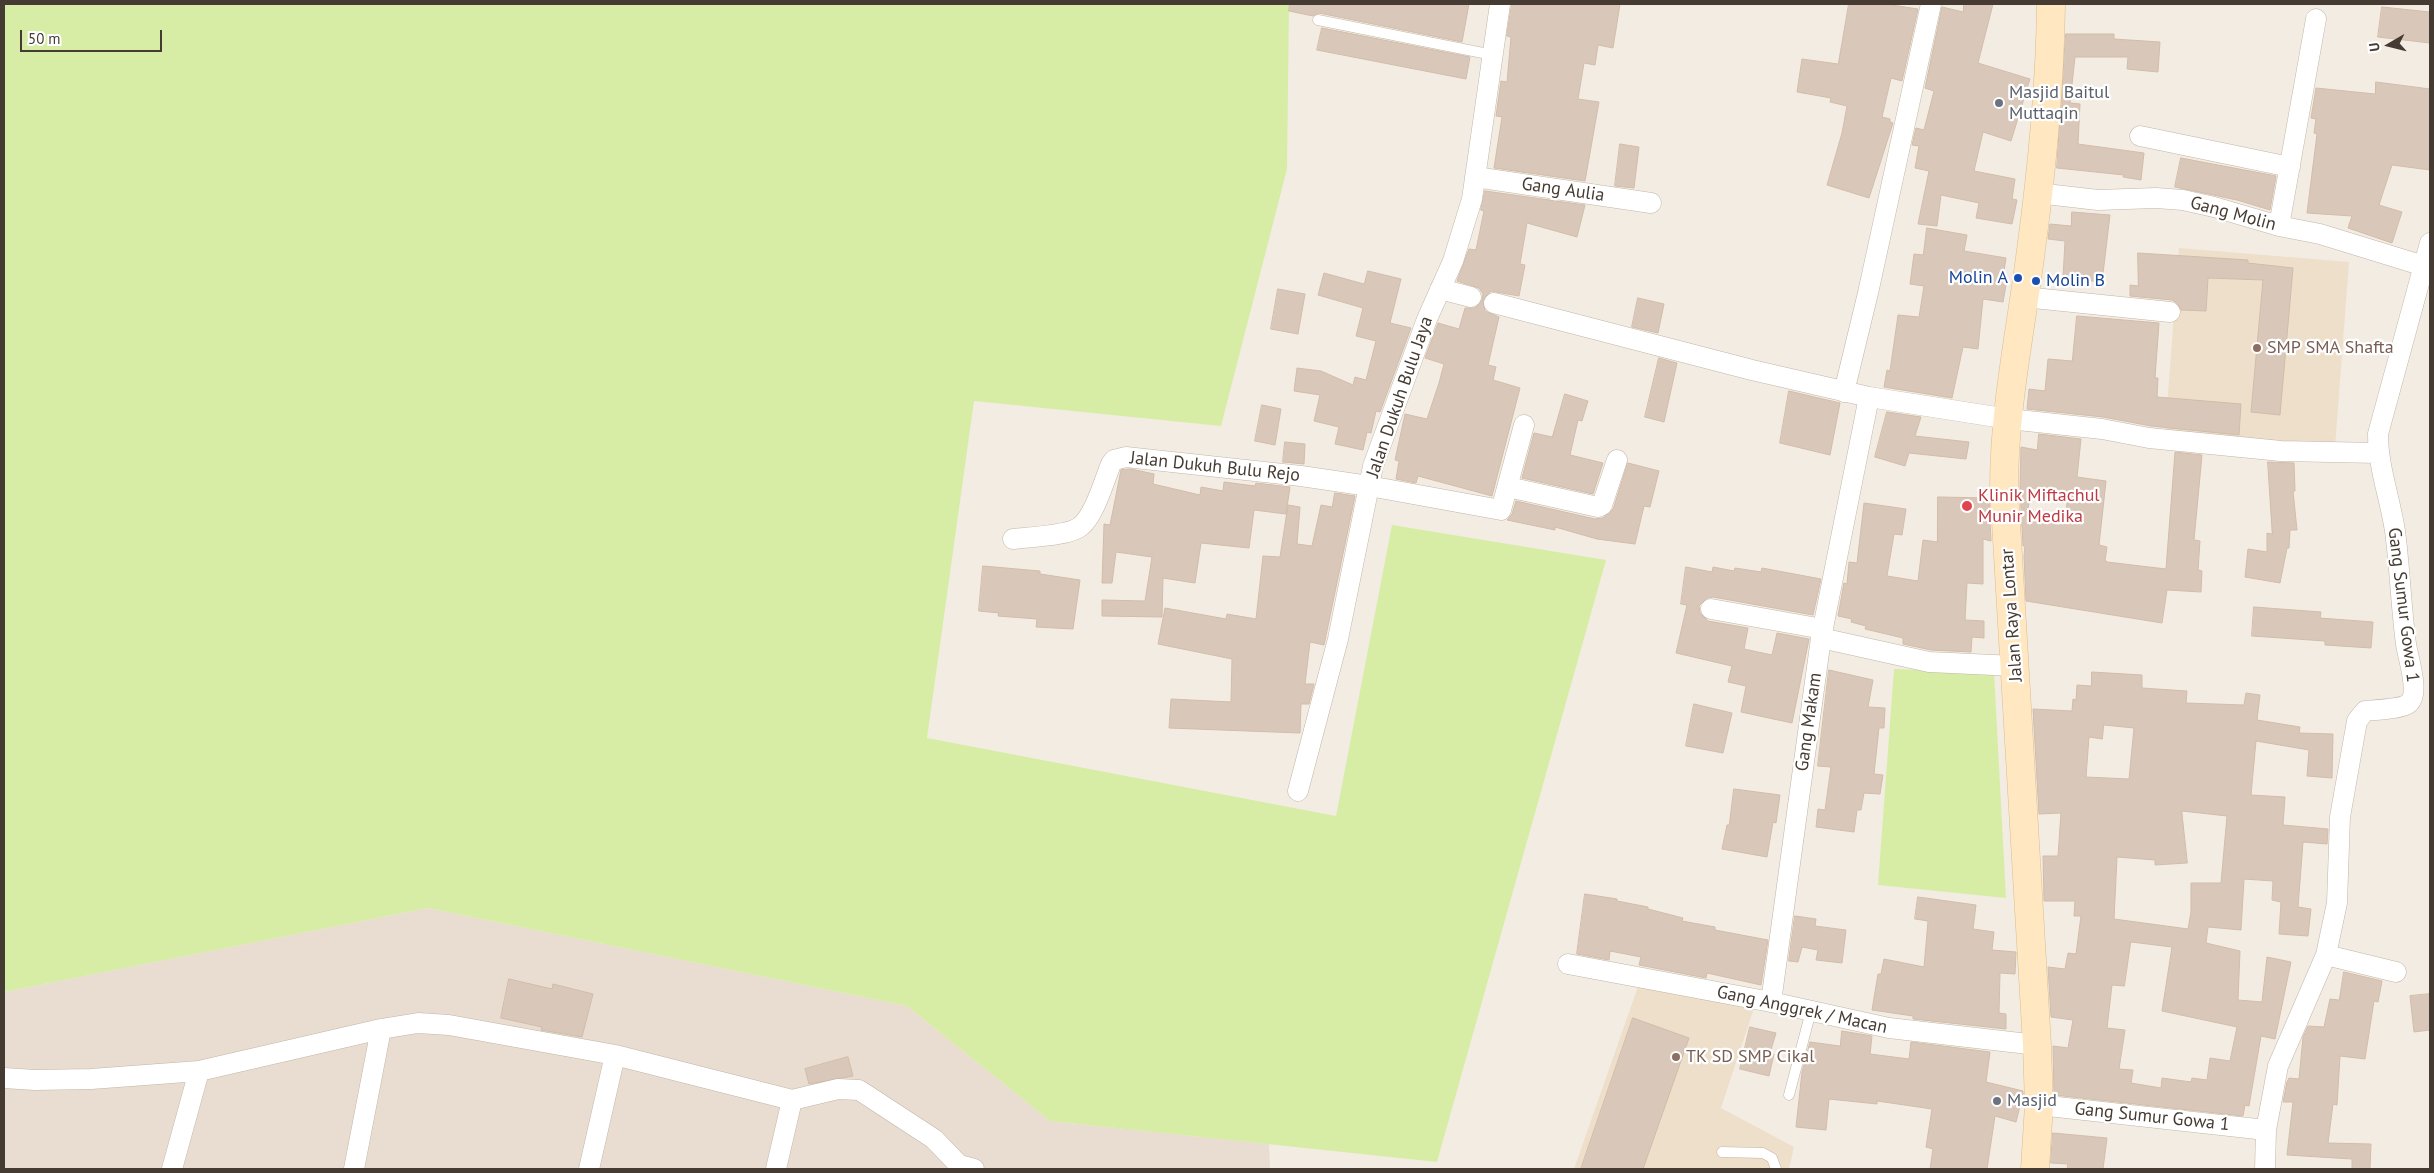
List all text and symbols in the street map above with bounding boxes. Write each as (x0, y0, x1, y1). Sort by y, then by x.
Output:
scale bar (22, 20, 165, 52)
north arrow (2364, 20, 2414, 70)
text: 50 m (28, 29, 61, 48)
text: U (2365, 41, 2384, 53)
place label: Masjid Baitul Muttaqin (2009, 82, 2109, 125)
marker: Masjid Baitul Muttaqin (1993, 97, 2005, 109)
street label: Gang Aulia (1520, 173, 1606, 207)
street label: Gang Molin (2188, 192, 2278, 236)
place label: Molin A (1949, 267, 2008, 289)
place label: Molin B (2046, 270, 2105, 292)
marker: Molin A (2012, 272, 2024, 284)
marker: Molin B (2030, 275, 2042, 287)
street label: Jalan Dukuh Bulu Jaya (1362, 314, 1438, 480)
place label: SMP SMA Shafta (2267, 337, 2394, 359)
marker: SMP SMA Shafta (2251, 342, 2263, 354)
street label: Jalan Dukuh Bulu Rejo (1129, 447, 1301, 487)
place label: Klinik Miftachul Munir Medika (1978, 485, 2100, 528)
marker: Klinik Miftachul Munir Medika (1960, 499, 1974, 513)
street label: Gang Sumur Gowa 1 (2383, 526, 2423, 684)
street label: Jalan Raya Lontar (1997, 548, 2027, 682)
street label: Gang Makam (1791, 671, 1827, 773)
street label: Gang Anggrek / Macan (1715, 981, 1889, 1039)
place label: TK SD SMP Cikal (1686, 1046, 1814, 1068)
marker: TK SD SMP Cikal (1670, 1051, 1682, 1063)
place label: Masjid (2007, 1090, 2057, 1112)
marker: Masjid (1991, 1095, 2003, 1107)
street label: Gang Sumur Gowa 1 (2073, 1098, 2231, 1136)

